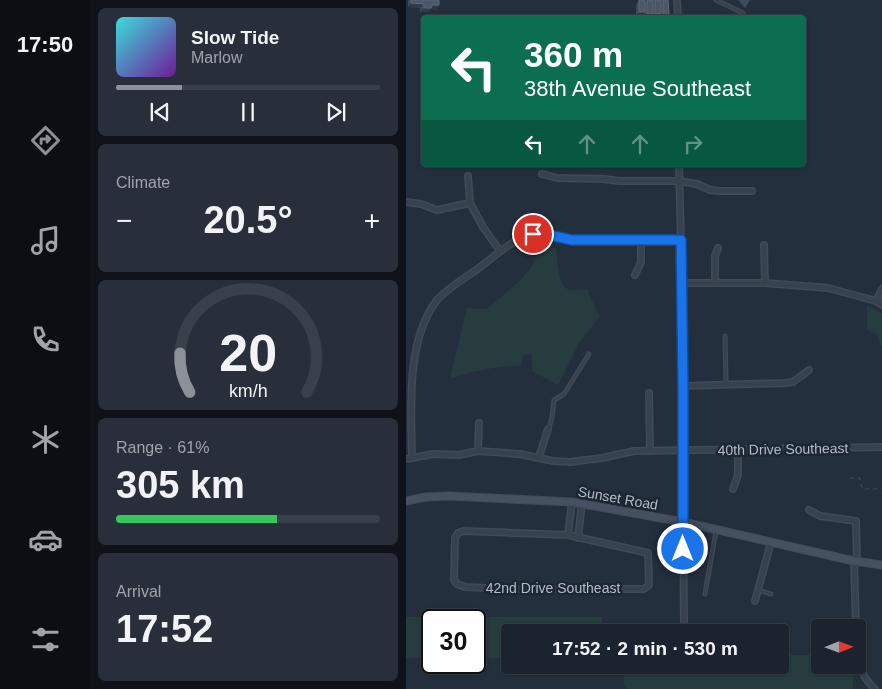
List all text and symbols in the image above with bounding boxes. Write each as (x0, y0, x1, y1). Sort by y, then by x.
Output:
text: Slow Tide (191, 27, 279, 48)
text: 17:50 (17, 32, 73, 57)
icon: left (441, 35, 506, 100)
text: 360 m (524, 35, 623, 74)
text: Marlow (191, 49, 243, 66)
text: 38th Avenue Southeast (524, 76, 751, 101)
icon: previous (146, 98, 174, 126)
icon: pause (234, 98, 262, 126)
icon: next (322, 98, 350, 126)
icon: directions (28, 123, 63, 158)
icon: left (520, 130, 548, 158)
icon: ahead (573, 130, 601, 158)
icon: ahead (626, 130, 654, 158)
icon: right (679, 130, 707, 158)
text: Climate (116, 174, 170, 191)
text: 20.5° (203, 199, 293, 241)
text: − (116, 205, 132, 236)
text: + (364, 205, 380, 236)
pin (512, 213, 554, 255)
icon: arrive (519, 220, 547, 248)
icon: music (28, 223, 63, 258)
icon: phone (28, 322, 63, 357)
text: 20 (219, 324, 277, 382)
text: km/h (229, 381, 267, 401)
icon: climate (28, 422, 63, 457)
text: Range · 61% (116, 439, 209, 456)
street label: 40th Drive Southeast (717, 440, 849, 458)
text: 305 km (116, 464, 245, 506)
street label: Sunset Road (577, 483, 659, 513)
icon: car (28, 522, 63, 557)
position arrow (656, 522, 708, 574)
street label: 42nd Drive Southeast (486, 580, 620, 596)
text: Arrival (116, 583, 161, 600)
text: 17:52 (116, 608, 213, 650)
speed limit sign: 30 (421, 609, 486, 674)
north arrow (811, 619, 866, 674)
map controls (811, 619, 866, 674)
icon: filters (28, 622, 63, 657)
text: 17:52 · 2 min · 530 m (552, 638, 738, 659)

